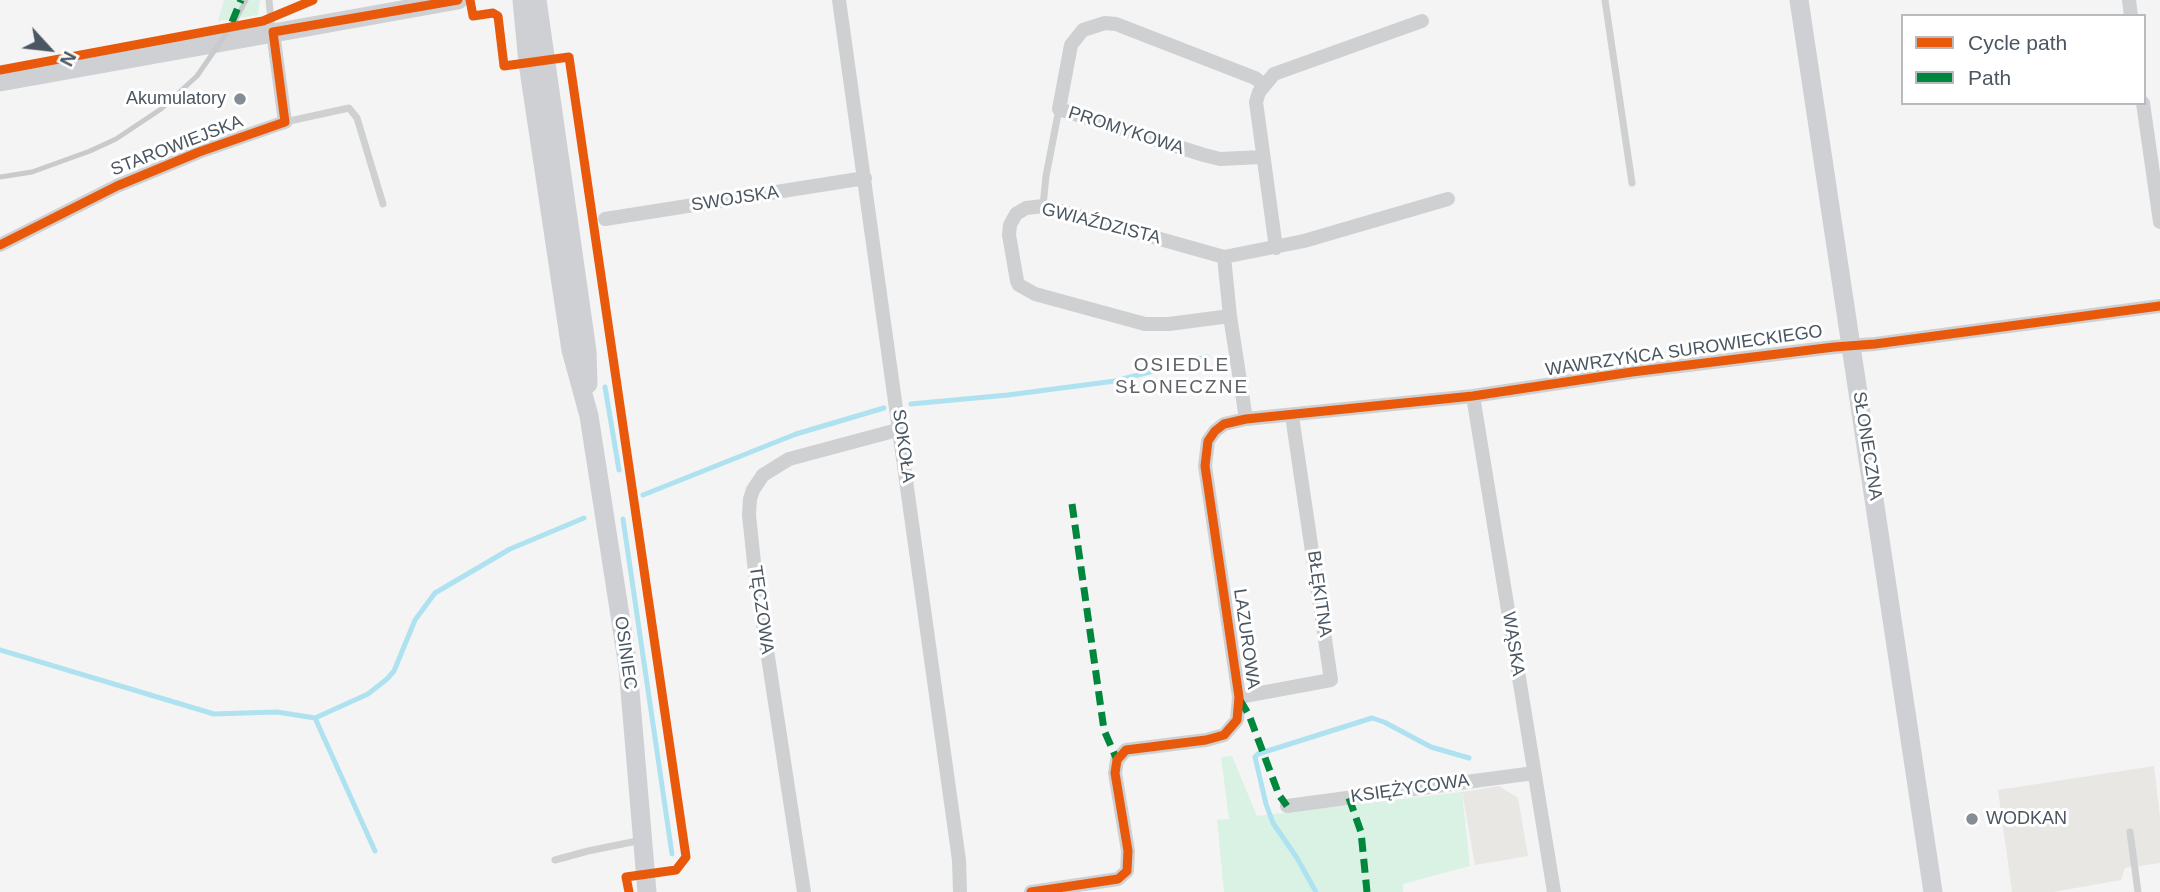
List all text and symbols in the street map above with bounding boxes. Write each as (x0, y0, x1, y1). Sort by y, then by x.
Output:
north arrow (14, 14, 84, 84)
legend (1901, 14, 2146, 105)
text: Cycle path (1968, 31, 2067, 54)
text: N (56, 48, 81, 70)
text: Path (1968, 66, 2011, 89)
place label: Akumulatory (126, 88, 226, 110)
marker: Akumulatory (232, 91, 248, 107)
street label: PROMYKOWA (1065, 102, 1187, 160)
street label: STAROWIEJSKA (108, 111, 246, 181)
street label: SWOJSKA (690, 181, 780, 217)
street label: GWIAŹDZISTA (1039, 199, 1163, 249)
street label: WAWRZYŃCA SUROWIECKIEGO (1544, 321, 1824, 381)
district label: OSIEDLE SŁONECZNE (1116, 355, 1248, 399)
street label: SŁONECZNA (1848, 390, 1886, 502)
street label: SOKOŁA (887, 408, 919, 484)
street label: BŁĘKITNA (1302, 549, 1336, 639)
street label: TĘCZOWA (744, 564, 778, 656)
street label: LAZUROWA (1228, 587, 1264, 691)
street label: WĄSKA (1497, 610, 1529, 678)
street label: OSINIEC (609, 615, 641, 691)
street label: KSIĘŻYCOWA (1349, 770, 1471, 808)
place label: WODKAN (1986, 808, 2067, 830)
marker: WODKAN (1964, 811, 1980, 827)

